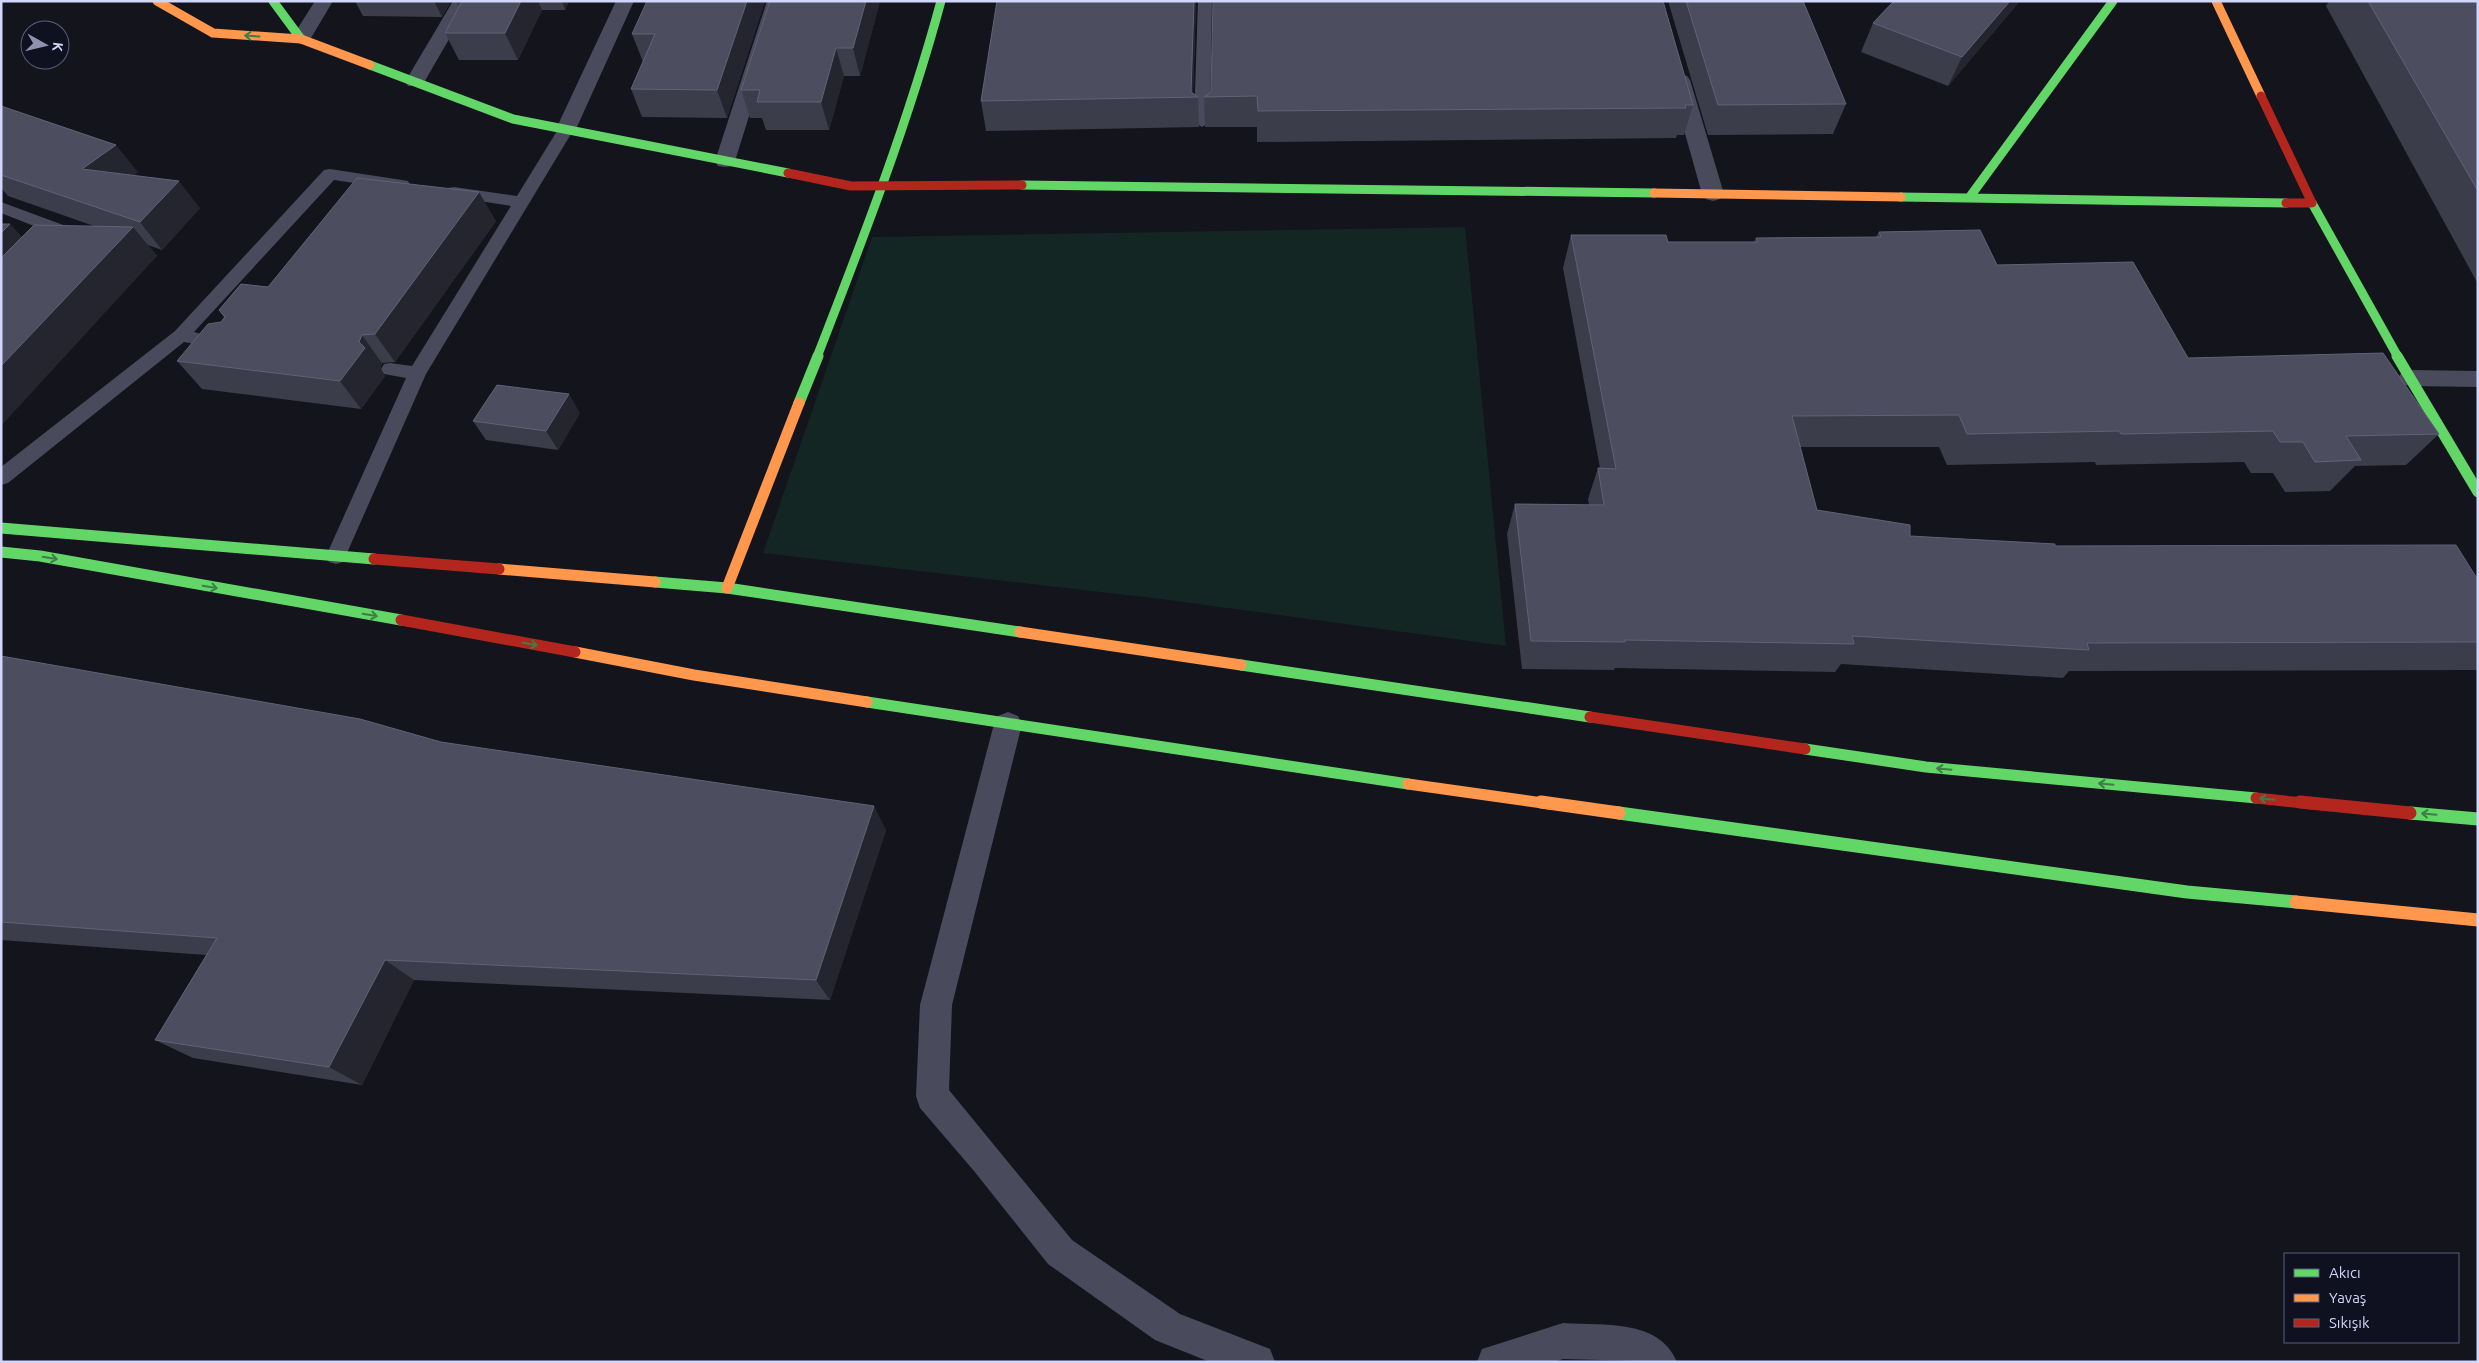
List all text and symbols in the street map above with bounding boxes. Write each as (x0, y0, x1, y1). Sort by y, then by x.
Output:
north arrow (20, 20, 70, 70)
one-way arrow (244, 31, 260, 40)
text: K (49, 41, 66, 53)
one-way arrow (41, 554, 57, 564)
one-way arrow (201, 582, 217, 592)
one-way arrow (361, 610, 377, 620)
one-way arrow (521, 639, 537, 649)
one-way arrow (1936, 764, 1952, 773)
one-way arrow (2098, 779, 2114, 789)
one-way arrow (2260, 794, 2276, 804)
one-way arrow (2422, 809, 2438, 819)
legend (2284, 1253, 2459, 1343)
text: Akıcı (2329, 1264, 2361, 1281)
text: Yavaş (2329, 1289, 2366, 1306)
text: Sıkışık (2329, 1314, 2370, 1331)

